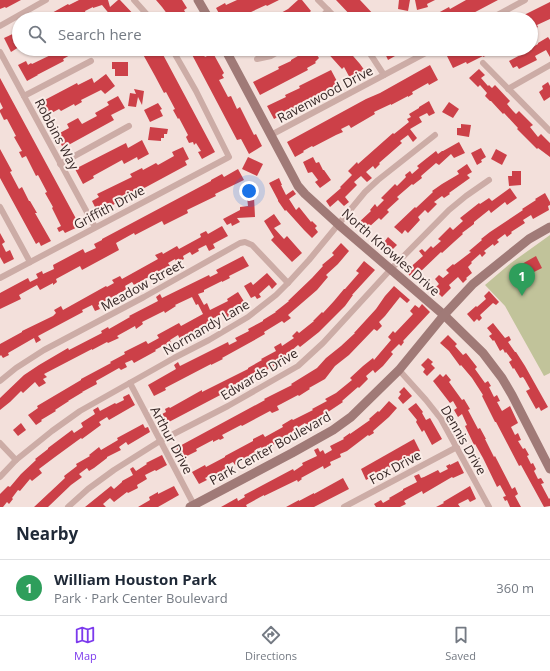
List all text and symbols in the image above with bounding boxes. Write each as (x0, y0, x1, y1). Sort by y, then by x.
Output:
search box (12, 12, 538, 56)
icon: search (26, 23, 48, 45)
text: Search here (58, 24, 142, 44)
street label: Ravenwood Drive (274, 61, 376, 127)
street label: Robbins Way (31, 95, 84, 173)
street label: Griffith Drive (70, 181, 148, 233)
your location (239, 181, 259, 201)
street label: North Knowles Drive (338, 204, 444, 300)
street label: Meadow Street (98, 255, 187, 315)
pin: 1 (509, 263, 535, 296)
street label: Normandy Lane (159, 295, 253, 359)
street label: Edwards Drive (217, 344, 301, 404)
street label: Dennis Drive (437, 402, 491, 478)
street label: Arthur Drive (147, 403, 197, 477)
street label: Park Center Boulevard (206, 407, 334, 489)
street label: Fox Drive (366, 446, 424, 488)
text: Nearby (16, 522, 78, 545)
text: William Houston Park (54, 569, 217, 589)
text: 1 (25, 579, 33, 597)
text: 360 m (496, 579, 534, 597)
text: Park · Park Center Boulevard (54, 589, 228, 607)
tab: Map (74, 624, 97, 663)
tab: Directions (245, 624, 297, 663)
tab: Saved (445, 624, 476, 663)

